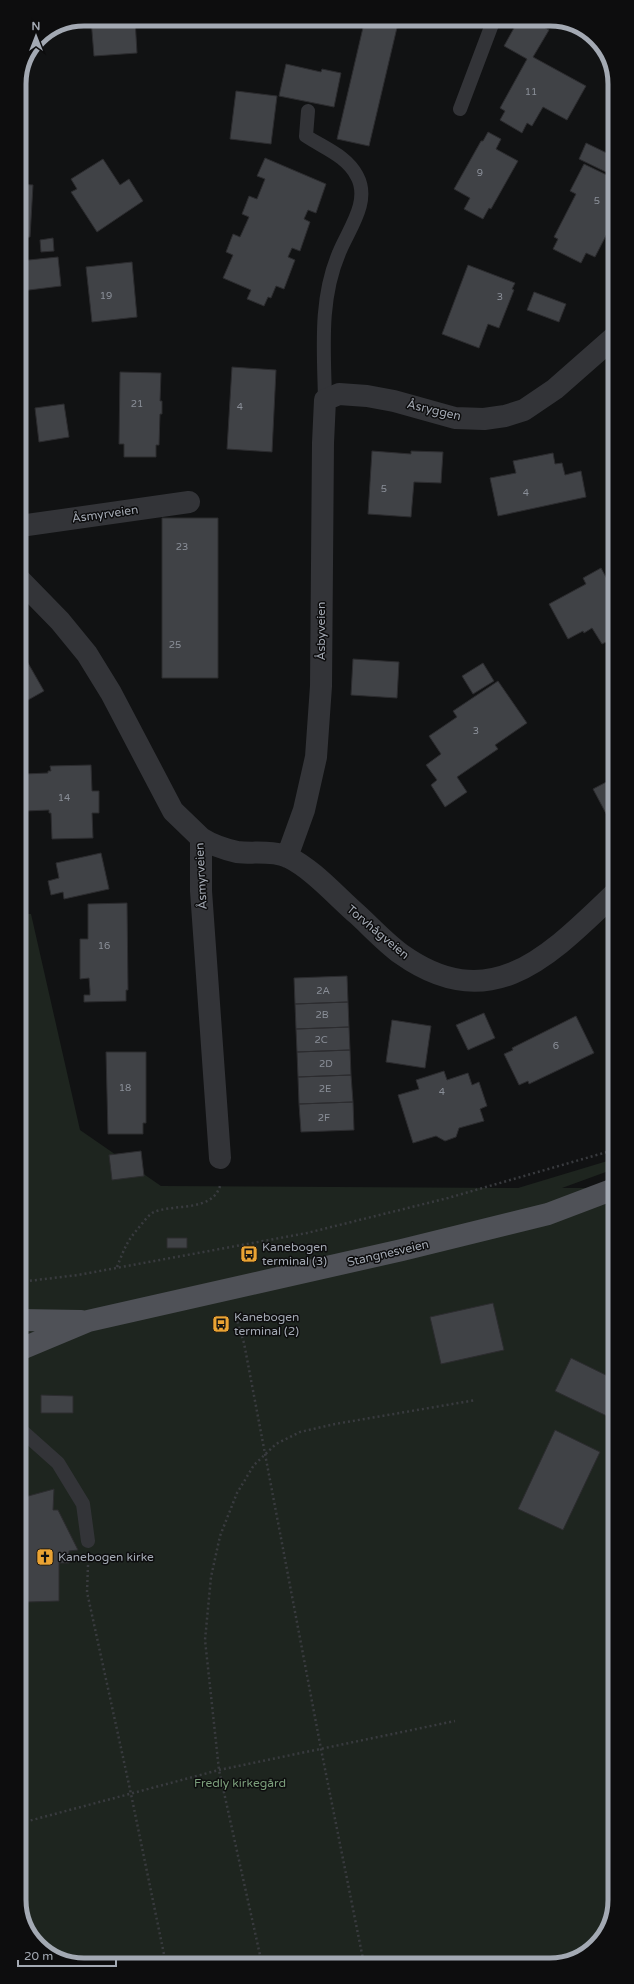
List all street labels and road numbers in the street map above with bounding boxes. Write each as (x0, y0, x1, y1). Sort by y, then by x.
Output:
street label: Åsryggen (406, 397, 462, 423)
street label: Åsmyrveien (71, 502, 139, 526)
street label: Åsbyveien (314, 602, 328, 660)
street label: Åsmyrveien (192, 842, 210, 910)
street label: Torvhågveien (344, 902, 412, 962)
street label: Stangnesveien (346, 1237, 430, 1269)

